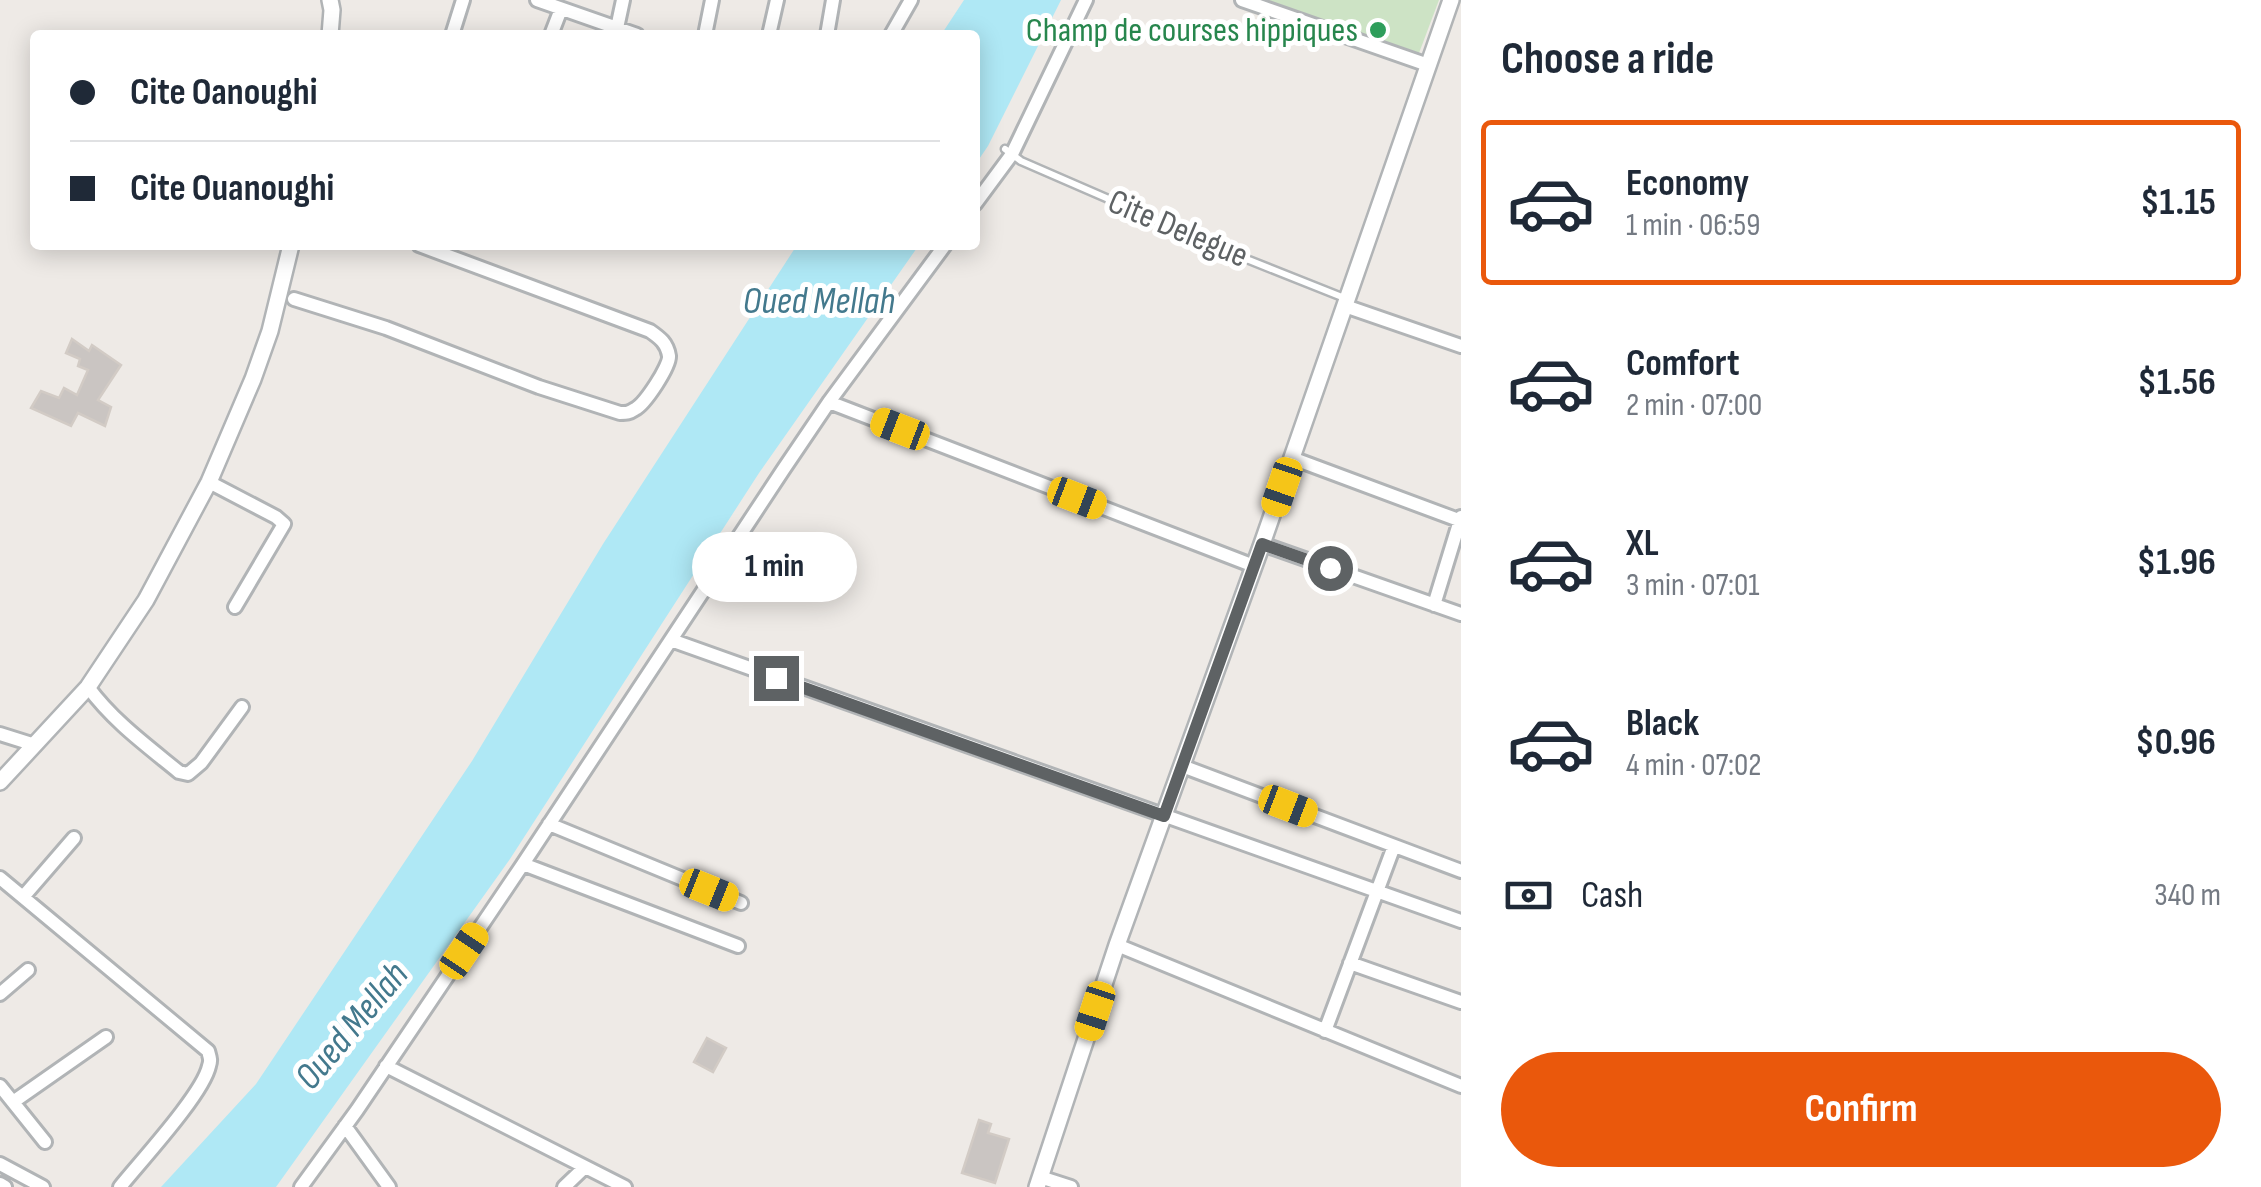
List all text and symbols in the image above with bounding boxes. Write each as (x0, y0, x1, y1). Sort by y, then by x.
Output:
place label: Champ de courses hippiques (1026, 9, 1358, 52)
marker: Champ de courses hippiques (1367, 19, 1389, 41)
text: Choose a ride (1501, 32, 1714, 87)
text: Cite Oanoughi (130, 70, 317, 115)
icon: car (1506, 158, 1596, 248)
text: Economy (1626, 161, 1749, 206)
text: Cite Ouanoughi (130, 166, 334, 211)
street label: Cite Delegue (1101, 180, 1255, 278)
text: $1.15 (2140, 180, 2216, 225)
text: 1 min · 06:59 (1626, 206, 1760, 245)
water label: Oued Mellah (743, 279, 895, 324)
icon: car (1506, 338, 1596, 428)
text: Comfort (1626, 341, 1740, 386)
text: $1.56 (2138, 360, 2216, 405)
text: 2 min · 07:00 (1626, 386, 1762, 425)
car (867, 404, 933, 454)
car (1258, 454, 1306, 520)
car (1044, 473, 1110, 523)
icon: car (1506, 518, 1596, 608)
text: XL (1626, 521, 1659, 566)
callout: 1 min (694, 533, 858, 603)
text: $1.96 (2137, 540, 2216, 585)
route start (1308, 546, 1353, 591)
text: 1 min (745, 547, 804, 586)
text: 3 min · 07:01 (1626, 566, 1760, 605)
route end (754, 656, 799, 701)
icon: car (1506, 698, 1596, 788)
text: Black (1626, 701, 1699, 746)
text: $0.96 (2135, 720, 2216, 765)
text: 4 min · 07:02 (1626, 746, 1761, 785)
car (1255, 781, 1321, 831)
car (676, 865, 742, 915)
icon: cash (1501, 868, 1556, 923)
text: Cash (1581, 873, 1643, 918)
text: 340 m (2154, 876, 2221, 915)
car (435, 918, 493, 984)
water label: Oued Mellah (286, 953, 418, 1099)
car (1071, 978, 1119, 1044)
button: Confirm (1501, 1052, 2221, 1167)

